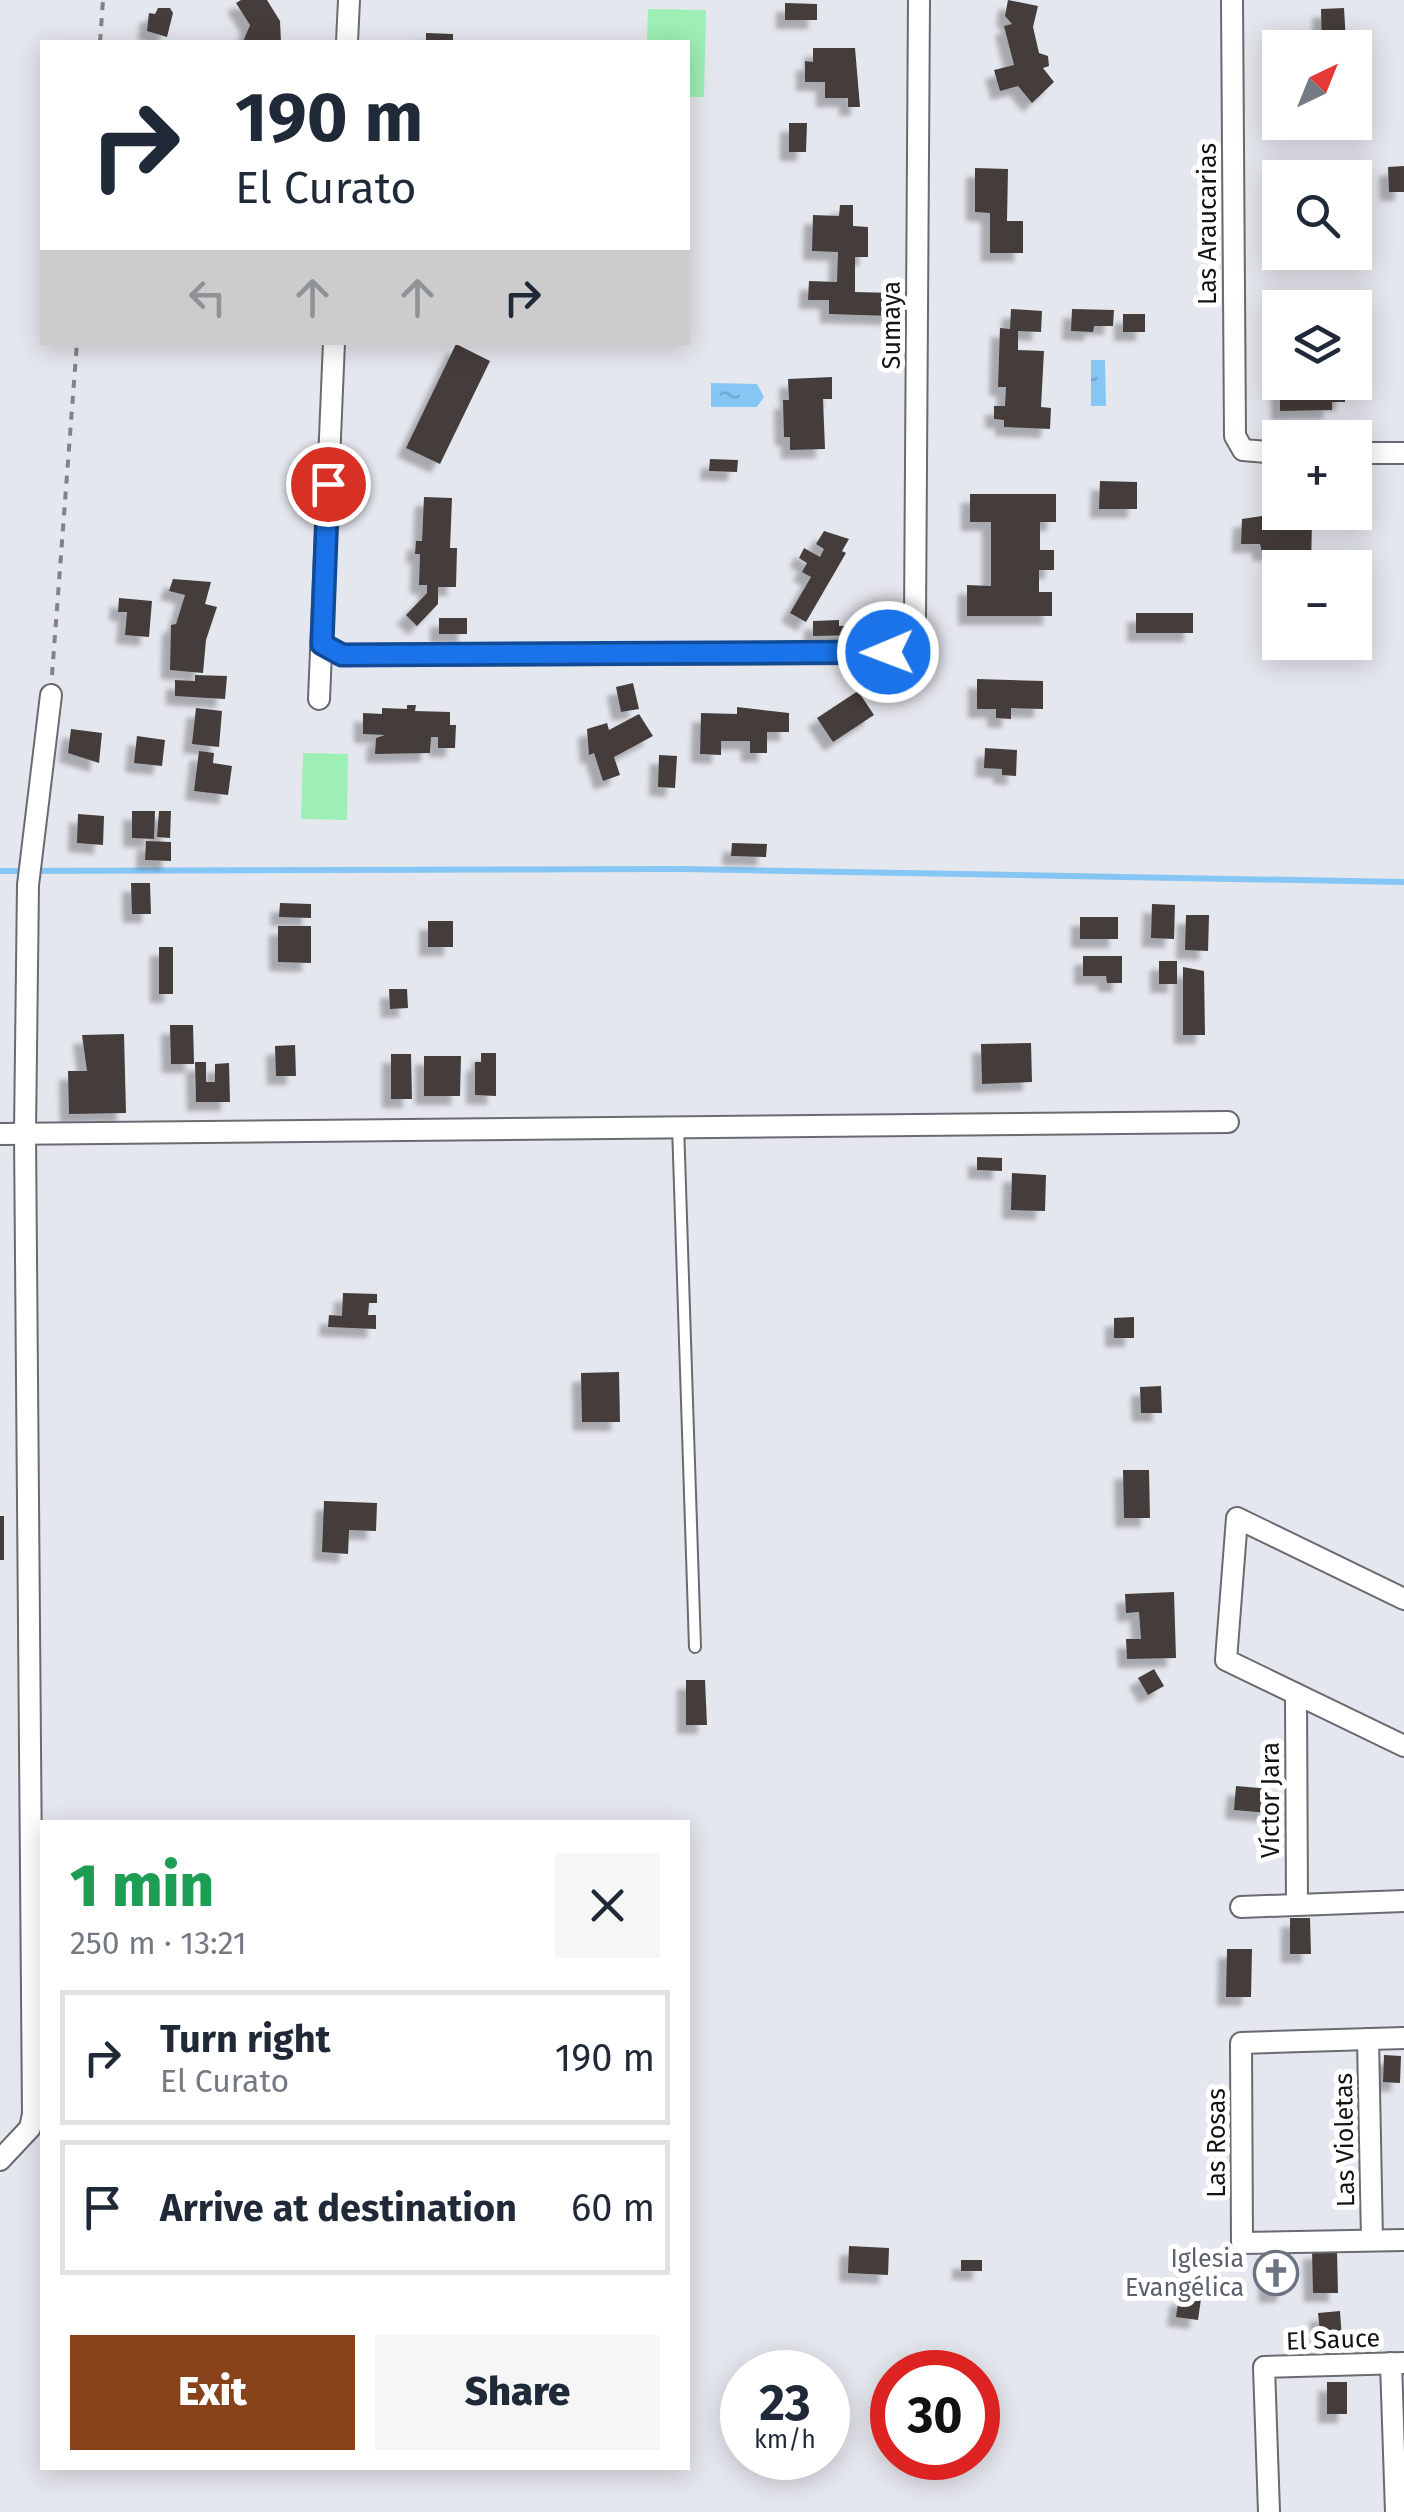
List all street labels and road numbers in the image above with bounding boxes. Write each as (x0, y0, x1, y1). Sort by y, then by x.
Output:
street label: Las Araucarias (1193, 143, 1223, 305)
street label: Sumaya (877, 281, 907, 369)
street label: Víctor Jara (1256, 1742, 1286, 1858)
street label: Las Violetas (1329, 2073, 1361, 2207)
street label: Las Rosas (1202, 2088, 1232, 2198)
street label: El Sauce (1285, 2323, 1381, 2357)

